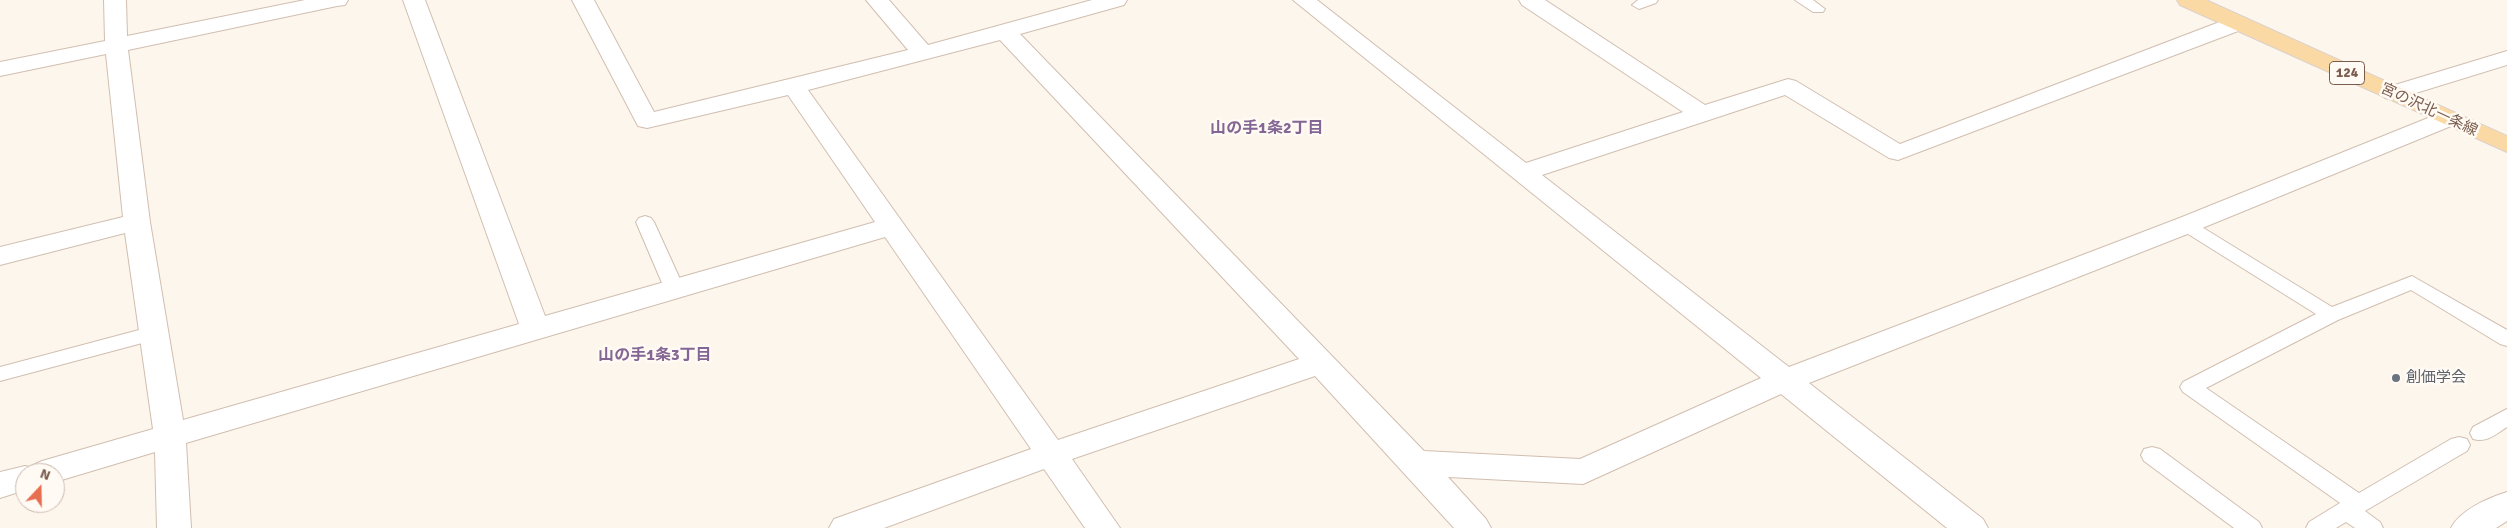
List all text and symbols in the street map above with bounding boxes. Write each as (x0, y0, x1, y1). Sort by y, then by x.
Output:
road number: 124 (2330, 62, 2364, 84)
street label: 宮の沢北一条線 (2378, 80, 2480, 140)
district label: 山の手1条2丁目 (1210, 119, 1324, 139)
district label: 山の手1条3丁目 (598, 346, 712, 366)
place label: 創価学会 (2406, 369, 2466, 387)
marker: 創価学会 (2390, 372, 2402, 384)
north arrow (15, 463, 65, 513)
text: N (38, 465, 53, 484)

